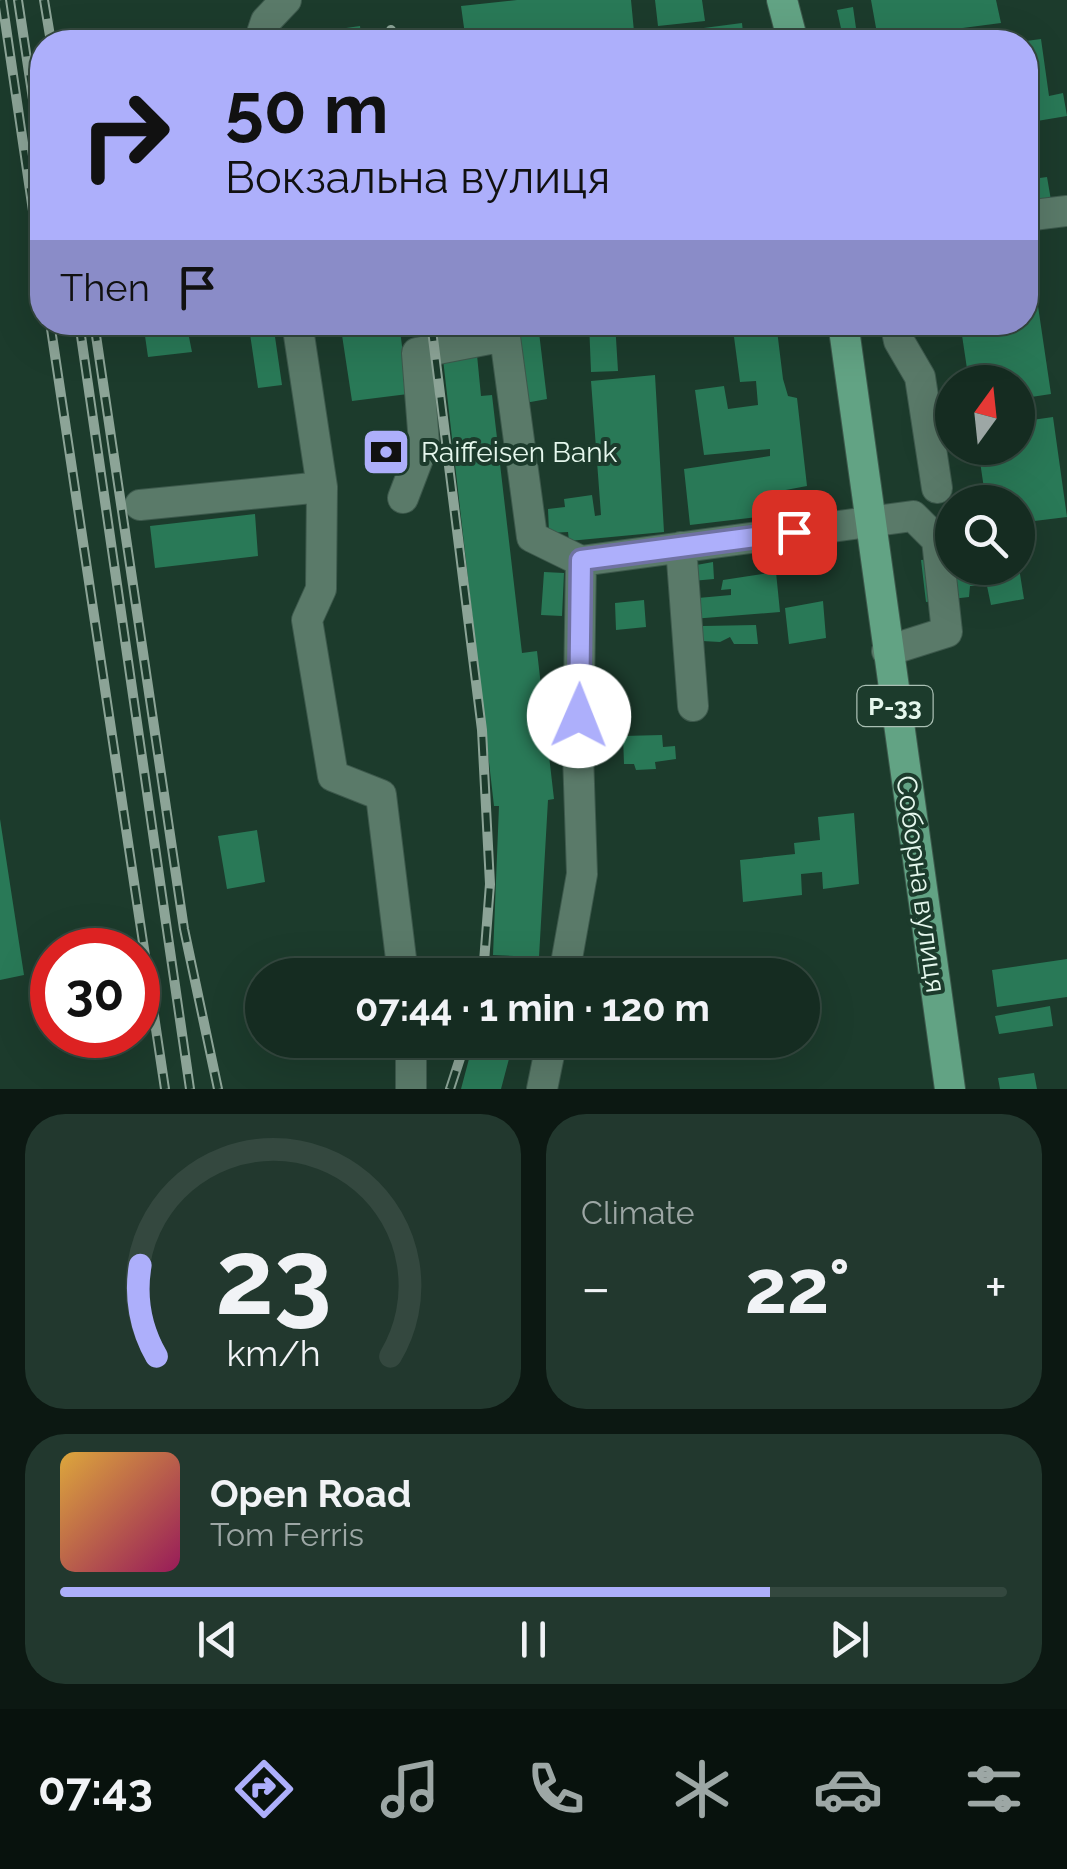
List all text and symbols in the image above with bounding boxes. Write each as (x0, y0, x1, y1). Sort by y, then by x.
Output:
text: 50 m (225, 67, 389, 149)
icon: right (60, 70, 190, 200)
text: Вокзальна вулиця (225, 151, 610, 204)
icon: arrive (170, 260, 225, 315)
text: Then (60, 265, 150, 310)
north arrow (935, 365, 1035, 465)
map controls (935, 365, 1035, 585)
bank icon: Raiffeisen Bank (360, 426, 412, 478)
place label: Raiffeisen Bank (421, 436, 617, 469)
button: search (935, 485, 1035, 585)
pin (752, 490, 837, 575)
icon: arrive (767, 505, 822, 560)
position arrow (527, 664, 631, 768)
road number: Р-33 (858, 686, 932, 726)
street label: Соборна вулиця (889, 773, 953, 995)
speed limit sign: 30 (30, 928, 160, 1058)
text: 07:44 · 1 min · 120 m (355, 985, 710, 1030)
text: Climate (581, 1194, 695, 1231)
text: 23 (215, 1216, 331, 1338)
text: 22° (745, 1242, 850, 1331)
text: − (581, 1255, 611, 1320)
text: + (984, 1255, 1007, 1320)
text: km/h (226, 1332, 320, 1374)
text: Open Road (210, 1471, 411, 1516)
text: Tom Ferris (210, 1516, 364, 1553)
icon: previous (190, 1612, 245, 1667)
icon: pause (506, 1612, 561, 1667)
icon: next (822, 1612, 877, 1667)
icon: directions (229, 1754, 299, 1824)
icon: music (375, 1754, 445, 1824)
icon: phone (521, 1754, 591, 1824)
icon: climate (667, 1754, 737, 1824)
icon: car (813, 1754, 883, 1824)
icon: filters (959, 1754, 1029, 1824)
text: 07:43 (38, 1763, 153, 1816)

